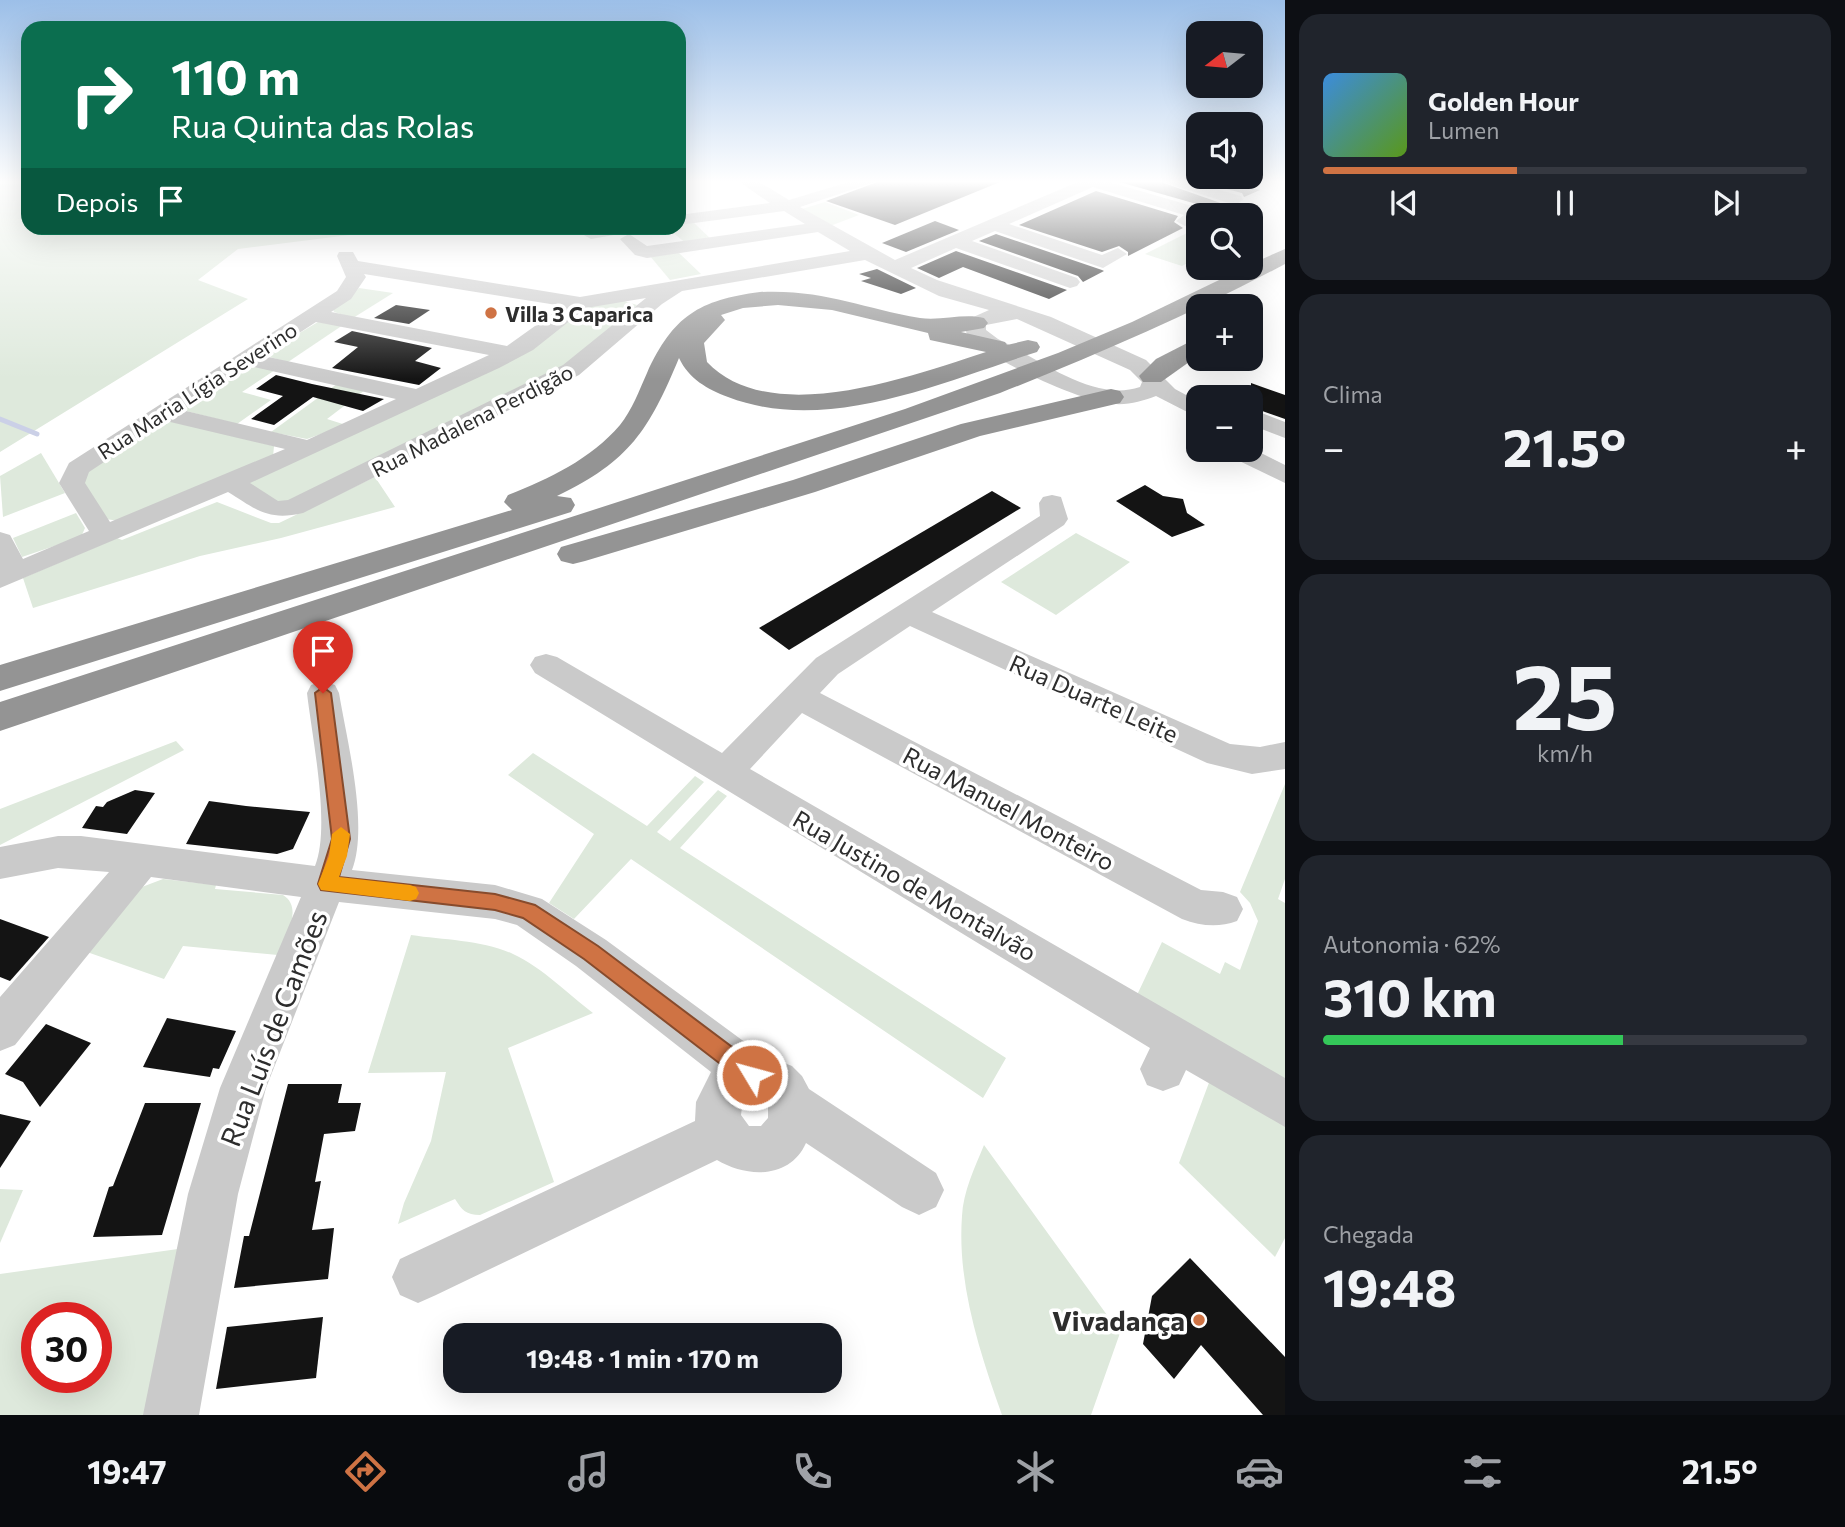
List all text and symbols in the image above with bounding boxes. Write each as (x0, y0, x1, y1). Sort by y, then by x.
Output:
north arrow (1186, 21, 1264, 98)
map controls (1186, 21, 1263, 462)
text: 110 m (171, 45, 300, 105)
icon: right (56, 49, 147, 140)
text: Golden Hour (1428, 85, 1579, 116)
text: Rua Quinta das Rolas (171, 105, 474, 145)
button: sound (1186, 112, 1263, 189)
text: Lumen (1428, 116, 1499, 144)
icon: arrive (152, 182, 190, 220)
icon: previous (1385, 184, 1423, 222)
icon: pause (1546, 184, 1584, 222)
icon: next (1707, 184, 1745, 222)
text: Depois (56, 186, 138, 217)
button: search (1186, 203, 1263, 280)
button: + (1186, 294, 1263, 371)
place label: Villa 3 Caparica (505, 301, 653, 326)
marker: Villa 3 Caparica (483, 305, 499, 321)
street label: Rua Maria Lígia Severino (93, 316, 301, 464)
street label: Rua Madalena Perdigão (367, 358, 577, 482)
text: Clima (1323, 380, 1383, 408)
button: − (1186, 385, 1263, 462)
text: 21.5° (1503, 414, 1626, 478)
text: − (1323, 423, 1345, 470)
text: + (1785, 423, 1807, 470)
pin (293, 621, 353, 693)
icon: arrive (304, 632, 342, 670)
text: 25 (1513, 637, 1617, 749)
street label: Rua Duarte Leite (1005, 648, 1183, 748)
text: km/h (1537, 739, 1593, 767)
street label: Rua Manuel Monteiro (898, 740, 1120, 876)
street label: Rua Justino de Montalvão (788, 803, 1042, 967)
street label: Rua Luís de Camões (212, 905, 334, 1151)
text: Autonomia · 62% (1323, 930, 1501, 958)
text: 310 km (1323, 964, 1497, 1028)
position arrow (715, 1038, 789, 1112)
text: Chegada (1323, 1220, 1414, 1248)
text: 19:48 (1323, 1254, 1456, 1318)
speed limit sign: 30 (21, 1302, 112, 1393)
place label: Vivadança (1052, 1303, 1185, 1337)
marker: Vivadança (1191, 1312, 1207, 1328)
text: 19:48 · 1 min · 170 m (526, 1342, 759, 1373)
icon: directions (341, 1447, 390, 1496)
icon: music (564, 1447, 613, 1496)
icon: phone (788, 1447, 837, 1496)
icon: climate (1011, 1447, 1060, 1496)
icon: car (1235, 1447, 1284, 1496)
icon: filters (1458, 1447, 1507, 1496)
text: 19:47 (87, 1451, 166, 1491)
text: 21.5° (1682, 1451, 1758, 1491)

